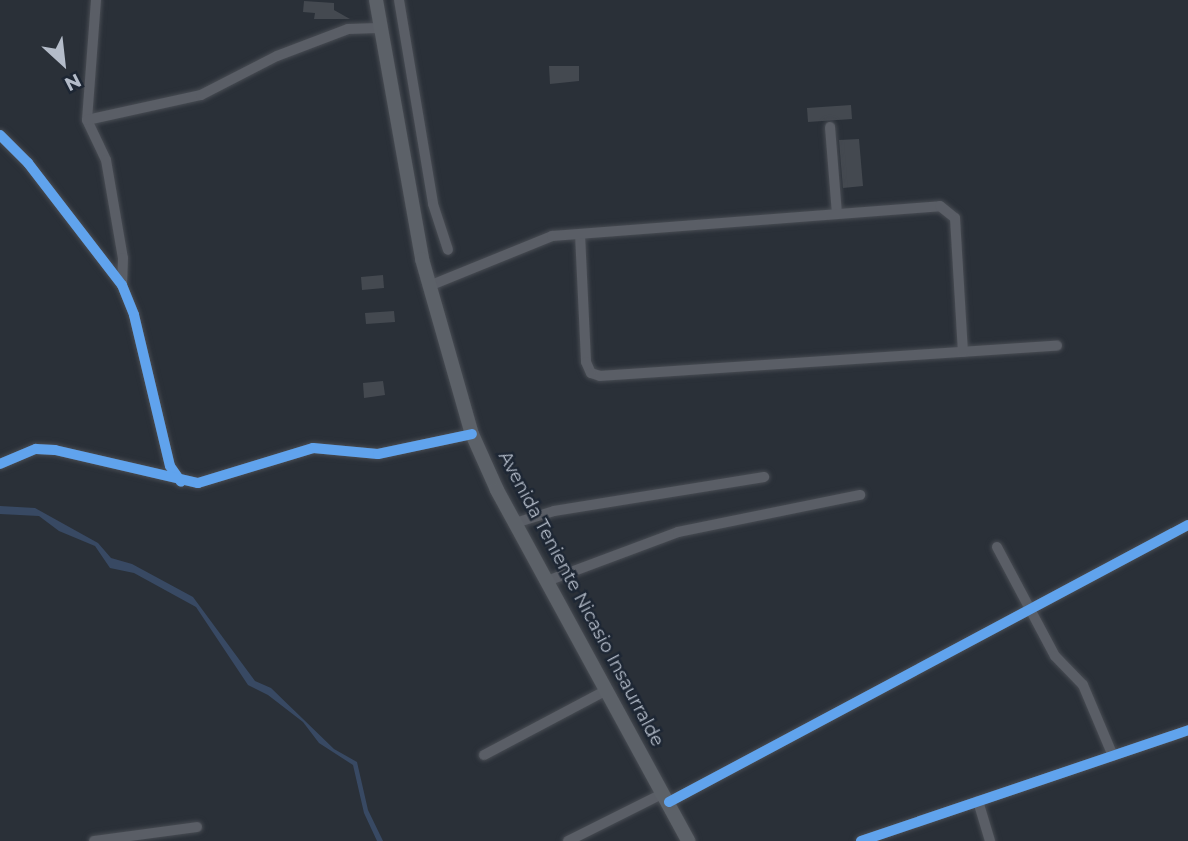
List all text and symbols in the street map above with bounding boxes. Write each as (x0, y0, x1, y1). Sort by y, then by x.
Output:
north arrow (28, 28, 98, 98)
text: N (61, 68, 85, 96)
street label: Avenida Teniente Nicasio Insaurralde (494, 448, 668, 750)

